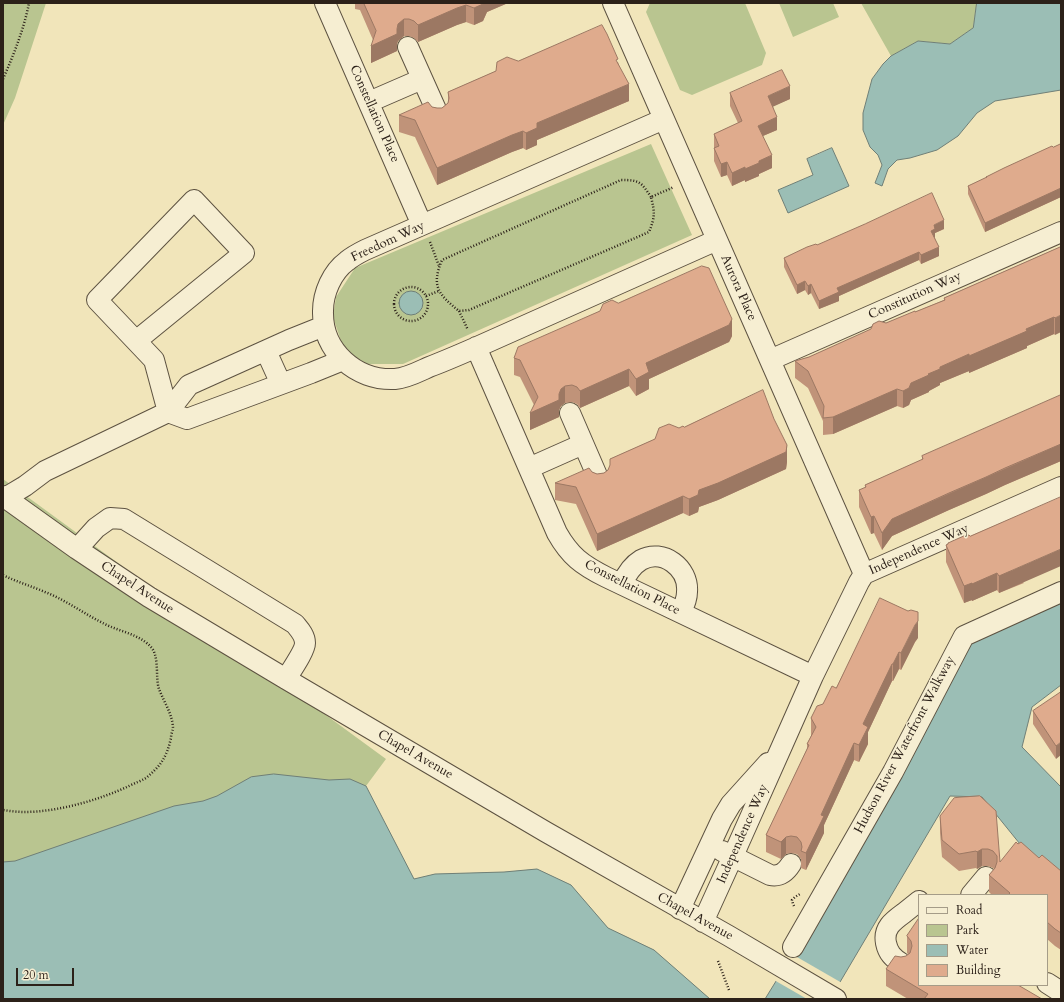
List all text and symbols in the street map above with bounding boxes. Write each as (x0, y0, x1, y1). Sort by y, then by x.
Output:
street label: Constellation Place (346, 63, 402, 165)
street label: Freedom Way (349, 218, 427, 266)
street label: Aurora Place (717, 253, 759, 323)
street label: Constitution Way (866, 268, 964, 324)
street label: Independence Way (867, 521, 971, 579)
street label: Constellation Place (582, 557, 682, 619)
street label: Chapel Avenue (97, 558, 177, 618)
street label: Hudson River Waterfront Walkway (851, 653, 959, 837)
street label: Chapel Avenue (375, 727, 455, 783)
street label: Independence Way (714, 782, 772, 886)
street label: Chapel Avenue (654, 890, 736, 944)
legend (918, 894, 1048, 986)
text: Road (956, 902, 982, 918)
text: Park (956, 922, 979, 938)
text: Water (956, 942, 988, 958)
scale bar (18, 960, 76, 986)
text: Building (956, 962, 1000, 978)
text: 20 m (23, 967, 49, 983)

